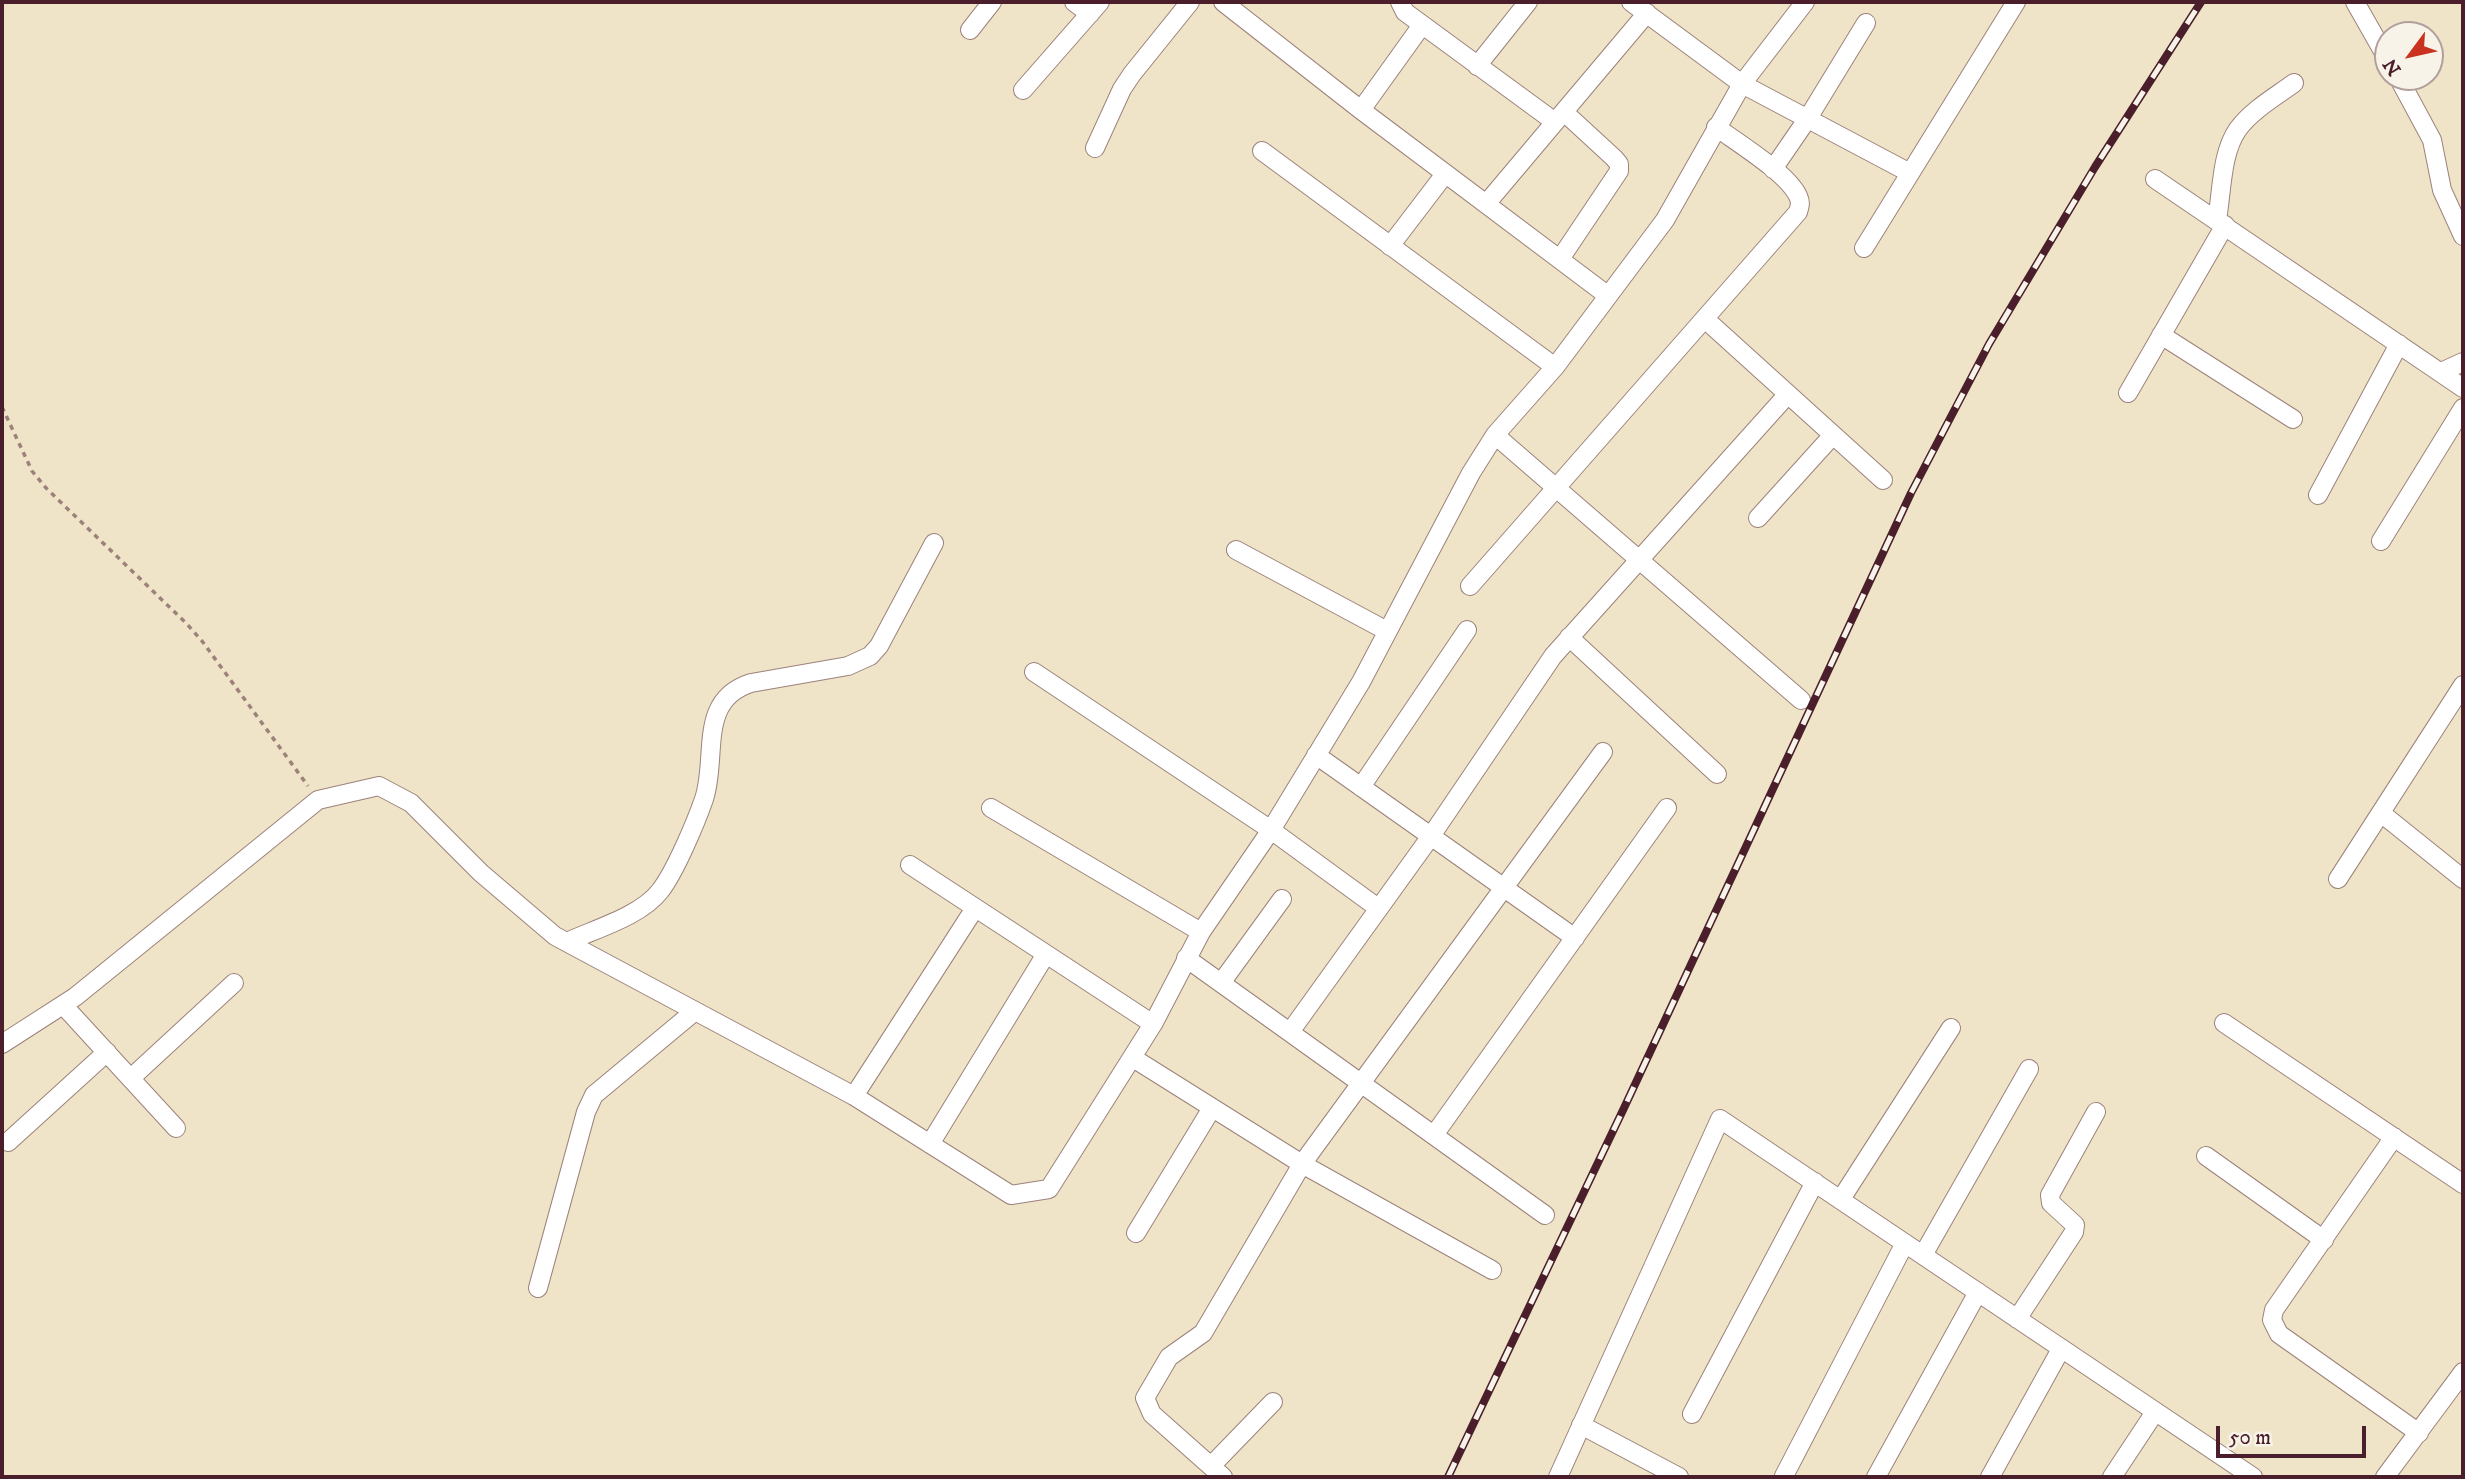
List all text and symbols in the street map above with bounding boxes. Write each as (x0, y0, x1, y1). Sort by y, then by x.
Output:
north arrow (2374, 21, 2444, 91)
text: N (2379, 54, 2407, 79)
scale bar (2220, 1412, 2370, 1456)
text: 50 m (2229, 1425, 2271, 1451)

